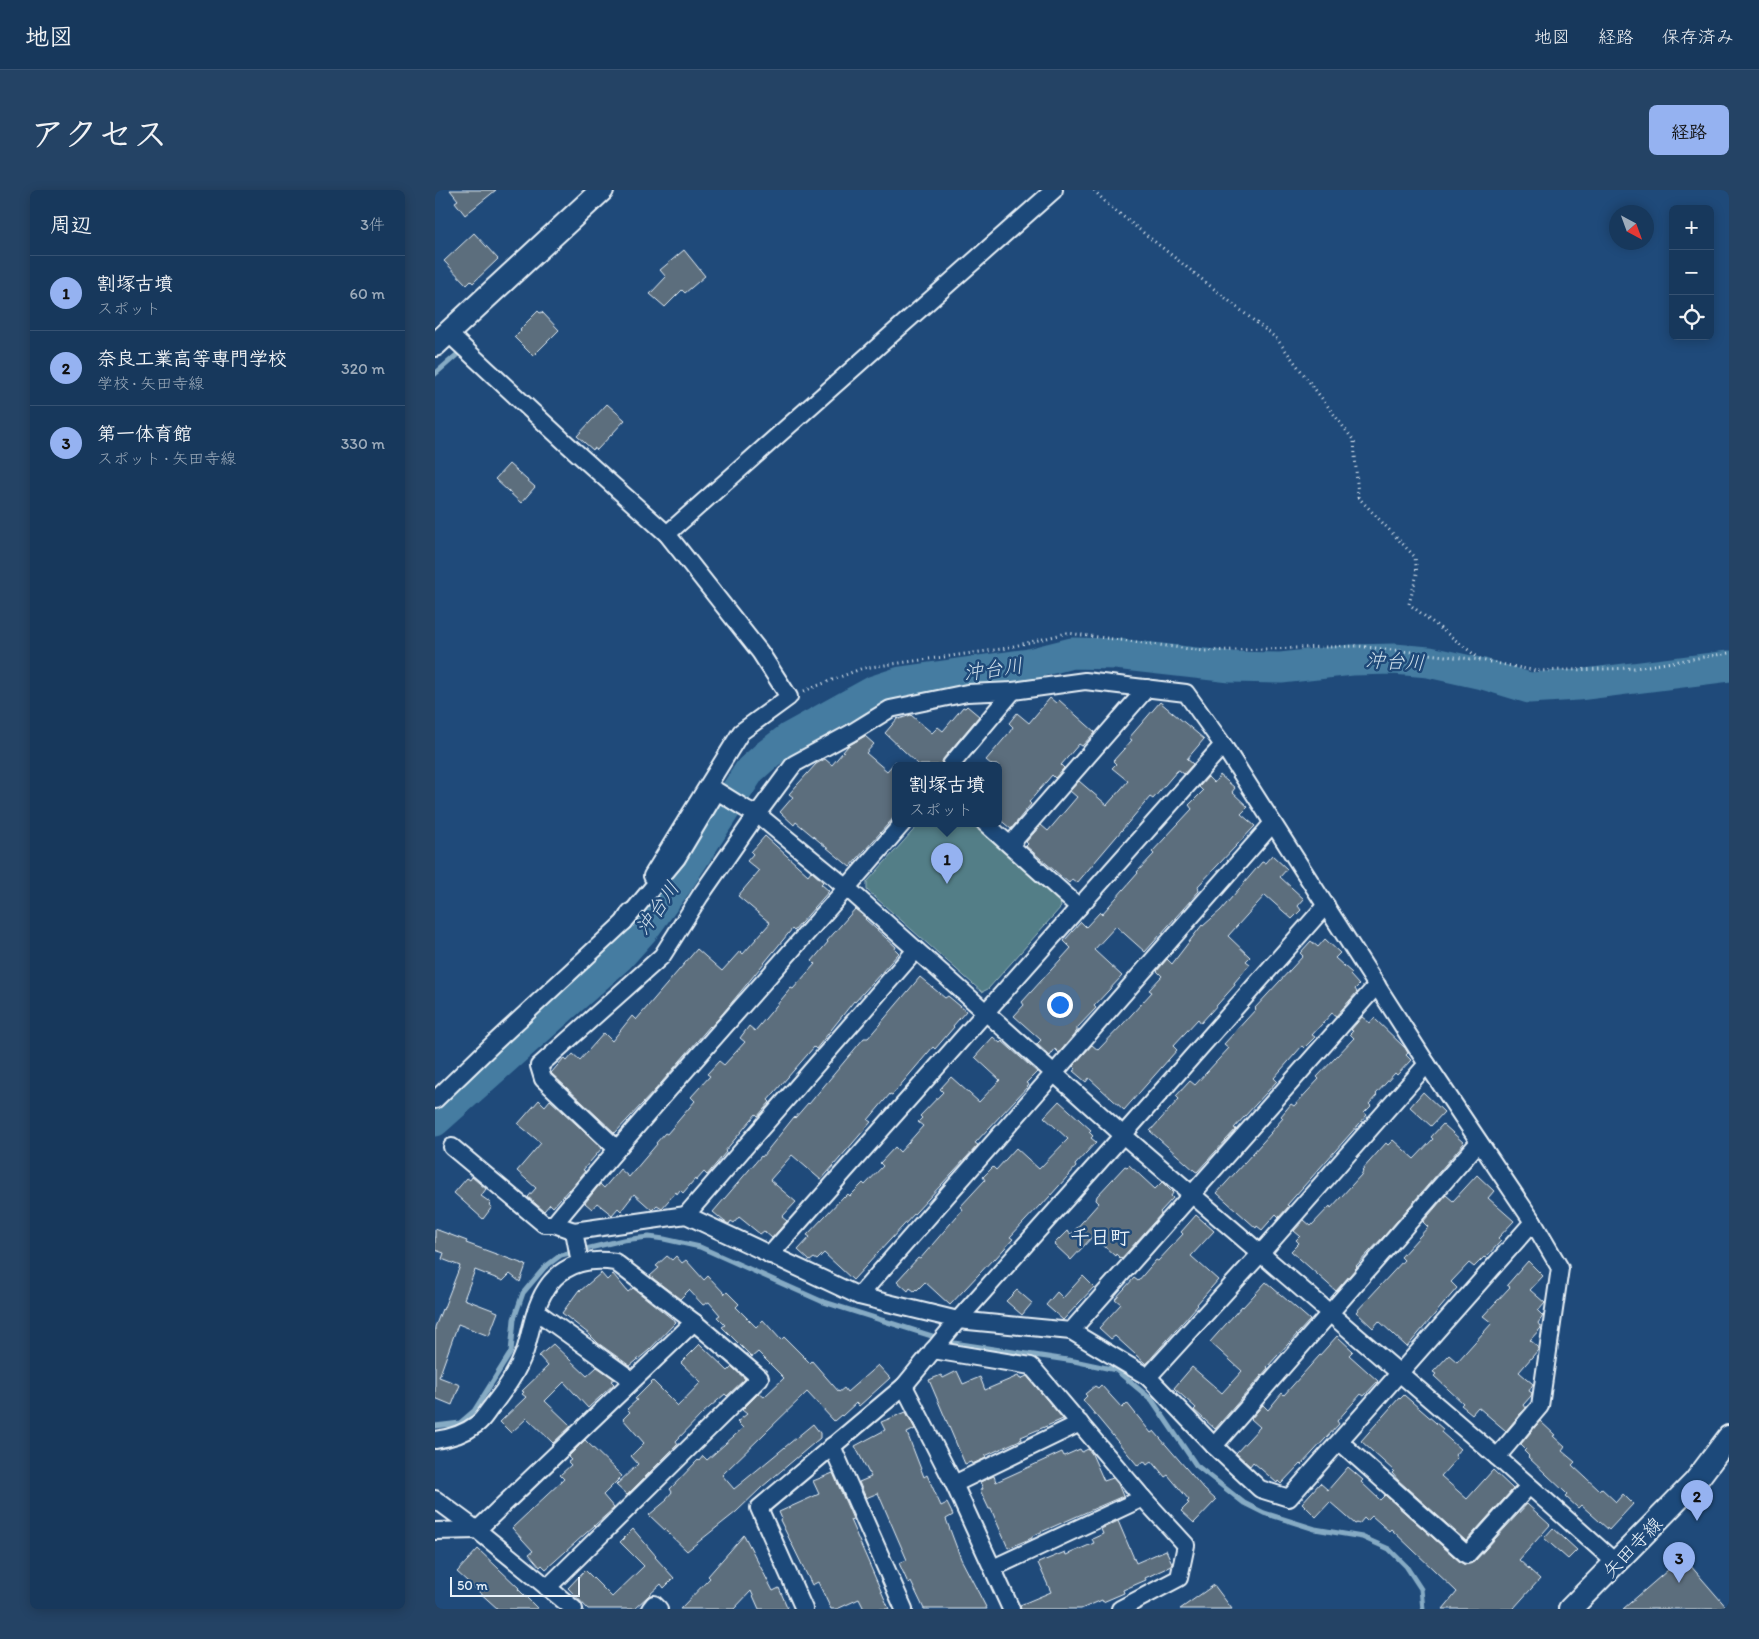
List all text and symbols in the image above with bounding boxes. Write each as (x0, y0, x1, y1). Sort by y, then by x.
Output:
text: 地図 (25, 22, 73, 51)
text: 地図 (1534, 26, 1570, 48)
text: 経路 (1598, 26, 1634, 48)
text: 保存済み (1662, 26, 1734, 48)
button: 経路 (1649, 105, 1729, 155)
text: アクセス (30, 113, 168, 155)
north arrow (1609, 205, 1654, 250)
map controls (1669, 205, 1714, 340)
button: + (1669, 205, 1714, 250)
text: 周辺 (50, 212, 92, 237)
text: 3件 (360, 215, 385, 234)
button: − (1669, 250, 1714, 295)
text: 割塚古墳 (97, 272, 173, 295)
text: 1 (62, 284, 70, 303)
text: 60 m (350, 284, 385, 303)
button: locate (1669, 295, 1714, 340)
text: スポット (97, 299, 161, 318)
text: 奈良工業高等専門学校 (97, 347, 287, 370)
text: 2 (62, 359, 70, 378)
text: 320 m (341, 359, 385, 378)
text: 学校 · 矢田寺線 (97, 374, 204, 393)
text: 第一体育館 (97, 422, 192, 445)
text: 3 (62, 434, 70, 453)
text: 330 m (341, 434, 385, 453)
text: スポット · 矢田寺線 (97, 449, 236, 468)
water label: 沖台川 (1364, 647, 1426, 675)
water label: 沖台川 (962, 653, 1024, 685)
popup (892, 762, 1002, 827)
text: 割塚古墳 (909, 773, 985, 796)
text: スポット (909, 800, 973, 819)
pin: 1 (931, 843, 963, 884)
water label: 沖台川 (630, 877, 684, 939)
your location (1047, 992, 1073, 1018)
district label: 千日町 (1070, 1225, 1130, 1249)
pin: 2 (1681, 1480, 1713, 1521)
street label: 矢田寺線 (1598, 1512, 1667, 1583)
pin: 3 (1663, 1542, 1695, 1583)
scale bar (450, 1574, 580, 1597)
text: 50 m (457, 1577, 488, 1594)

